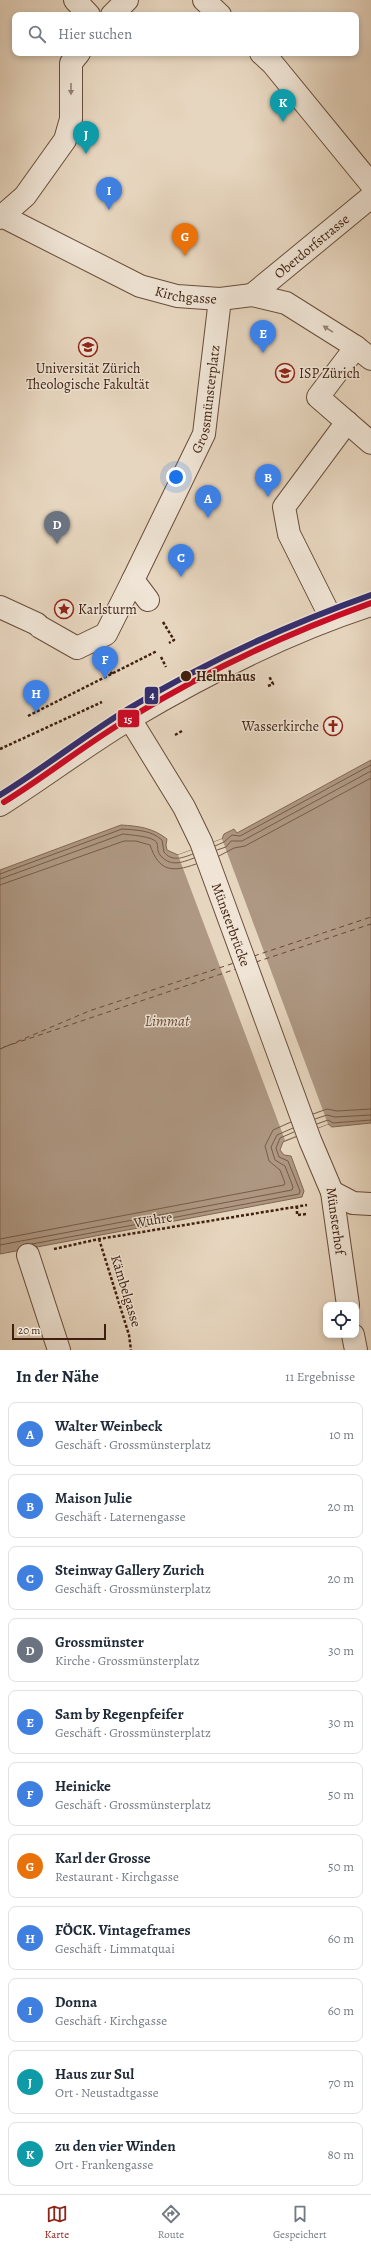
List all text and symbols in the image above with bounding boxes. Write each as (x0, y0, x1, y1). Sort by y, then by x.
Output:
search box (12, 12, 359, 56)
icon: search (26, 23, 48, 45)
text: Hier suchen (58, 24, 132, 44)
one-way arrow (68, 83, 74, 96)
pin: K (270, 89, 296, 122)
pin: J (73, 121, 99, 154)
pin: I (96, 177, 122, 210)
street label: Oberdorfstrasse (270, 209, 353, 283)
pin: G (172, 223, 198, 256)
street label: Kirchgasse (153, 281, 217, 308)
pin: E (250, 320, 276, 353)
one-way arrow (322, 325, 333, 333)
school or university icon: Universität Zürich Theologische Fakultät (77, 336, 99, 358)
street label: Grossmünsterplatz (187, 344, 224, 456)
place label: Universität Zürich Theologische Fakultät (26, 359, 150, 394)
school or university icon: ISP Zürich (274, 362, 296, 384)
place label: ISP Zürich (299, 364, 361, 383)
pin: B (255, 464, 281, 497)
your location (166, 467, 186, 487)
pin: A (195, 485, 221, 518)
pin: D (44, 511, 70, 544)
pin: C (168, 544, 194, 577)
place icon: Karlsturm (53, 598, 75, 620)
place label: Karlsturm (78, 600, 137, 619)
pin: F (92, 646, 118, 679)
place label: Helmhaus (196, 667, 256, 686)
marker: Helmhaus (179, 669, 193, 683)
pin: H (23, 680, 49, 713)
line badge: 4 (144, 686, 159, 705)
text: 4 (149, 688, 155, 703)
line badge: 15 (117, 709, 140, 728)
text: 15 (124, 712, 133, 727)
church icon: Wasserkirche (322, 715, 344, 737)
place label: Wasserkirche (241, 717, 319, 736)
street label: Münsterbrücke (207, 880, 255, 969)
water label: Limmat (145, 1011, 190, 1031)
street label: Münsterhof (322, 1186, 351, 1258)
street label: Wühre (131, 1208, 174, 1233)
street label: Kämbelgasse (106, 1253, 146, 1329)
map controls (323, 1302, 359, 1338)
button: locate (323, 1302, 359, 1338)
scale bar (12, 1322, 106, 1341)
text: 20 m (18, 1323, 40, 1338)
text: In der Nähe (16, 1365, 99, 1388)
text: 11 Ergebnisse (285, 1368, 355, 1385)
text: Walter Weinbeck (55, 1416, 162, 1436)
text: A (26, 1426, 34, 1443)
text: 10 m (329, 1426, 354, 1443)
text: Geschäft · Grossmünsterplatz (55, 1436, 211, 1453)
text: Maison Julie (55, 1488, 132, 1508)
text: B (26, 1498, 34, 1515)
text: 20 m (328, 1498, 354, 1515)
text: Geschäft · Laternengasse (55, 1508, 186, 1525)
text: Steinway Gallery Zurich (55, 1560, 205, 1580)
text: C (26, 1570, 34, 1587)
text: 20 m (328, 1570, 354, 1587)
text: Geschäft · Grossmünsterplatz (55, 1580, 211, 1597)
text: Grossmünster (55, 1632, 144, 1652)
text: D (25, 1642, 35, 1659)
text: 30 m (328, 1642, 354, 1659)
text: Kirche · Grossmünsterplatz (55, 1652, 200, 1669)
text: Sam by Regenpfeifer (55, 1704, 184, 1724)
text: E (26, 1714, 34, 1731)
text: 30 m (328, 1714, 354, 1731)
text: Geschäft · Grossmünsterplatz (55, 1724, 211, 1741)
text: Heinicke (55, 1776, 111, 1796)
text: F (27, 1786, 33, 1803)
text: 50 m (328, 1786, 354, 1803)
text: Geschäft · Grossmünsterplatz (55, 1796, 211, 1813)
text: Karl der Grosse (55, 1848, 151, 1868)
text: G (26, 1858, 34, 1875)
text: 50 m (328, 1858, 354, 1875)
text: Restaurant · Kirchgasse (55, 1868, 179, 1885)
text: FÖCK. Vintageframes (55, 1920, 191, 1940)
text: H (25, 1930, 35, 1947)
text: 60 m (328, 1930, 354, 1947)
text: Geschäft · Limmatquai (55, 1940, 175, 1957)
text: Donna (55, 1992, 97, 2012)
text: I (28, 2002, 32, 2019)
text: 60 m (328, 2002, 354, 2019)
text: Geschäft · Kirchgasse (55, 2012, 167, 2029)
text: Haus zur Sul (55, 2064, 134, 2084)
text: J (28, 2074, 32, 2091)
text: 70 m (328, 2074, 354, 2091)
text: Ort · Neustadtgasse (55, 2084, 158, 2101)
text: zu den vier Winden (55, 2136, 176, 2156)
text: K (26, 2146, 34, 2163)
text: 80 m (327, 2146, 354, 2163)
text: Ort · Frankengasse (55, 2156, 153, 2173)
tab: Karte (44, 2203, 69, 2242)
tab: Route (158, 2203, 184, 2242)
tab: Gespeichert (273, 2203, 327, 2242)

